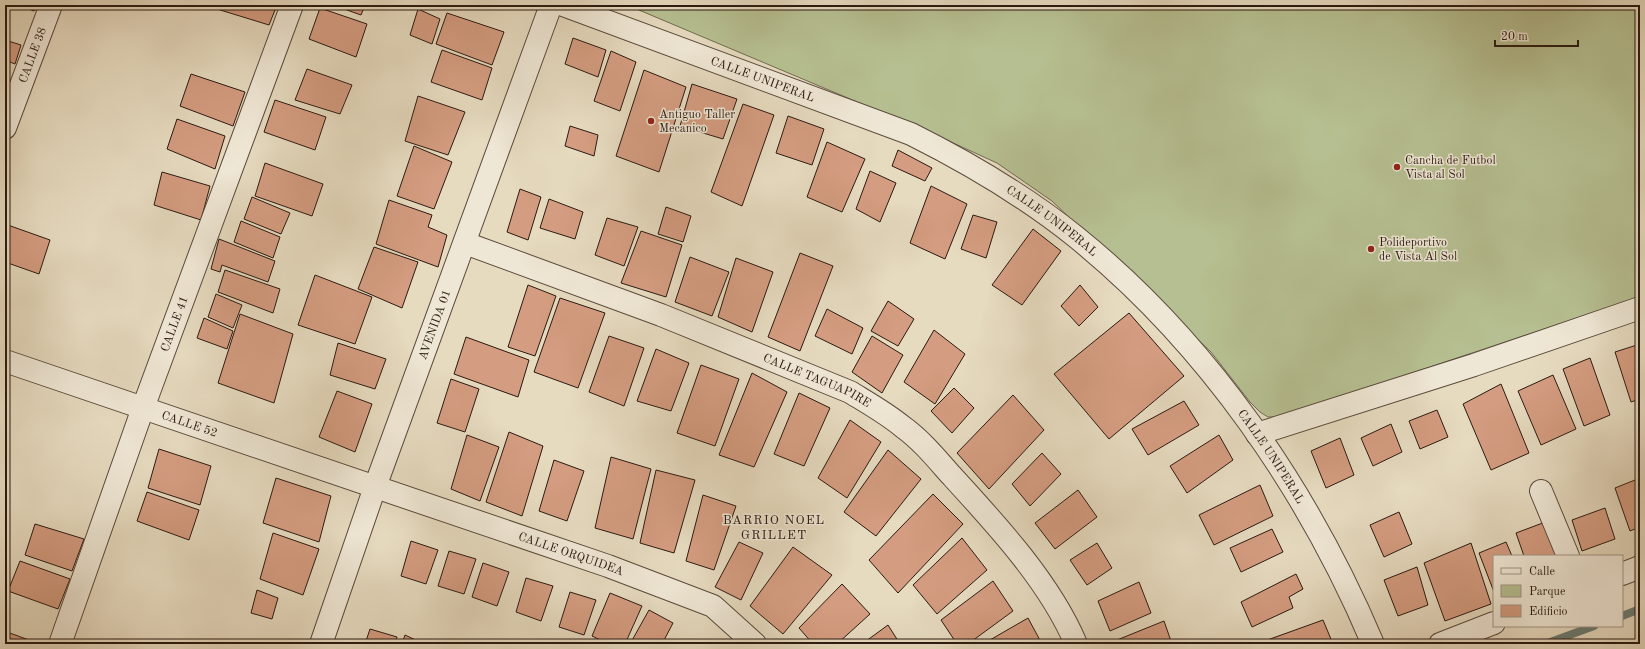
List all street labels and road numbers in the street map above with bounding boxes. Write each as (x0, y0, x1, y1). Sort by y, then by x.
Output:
street label: CALLE 38 (17, 26, 49, 85)
street label: CALLE UNIPERAL (709, 55, 816, 105)
street label: CALLE UNIPERAL (1004, 184, 1099, 259)
street label: AVENIDA 01 (417, 288, 454, 362)
street label: CALLE 41 (159, 295, 191, 354)
street label: CALLE TAGUAPIRE (761, 352, 873, 410)
street label: CALLE UNIPERAL (1235, 408, 1306, 506)
street label: CALLE 52 (160, 410, 219, 440)
street label: CALLE ORQUIDEA (517, 531, 625, 578)

